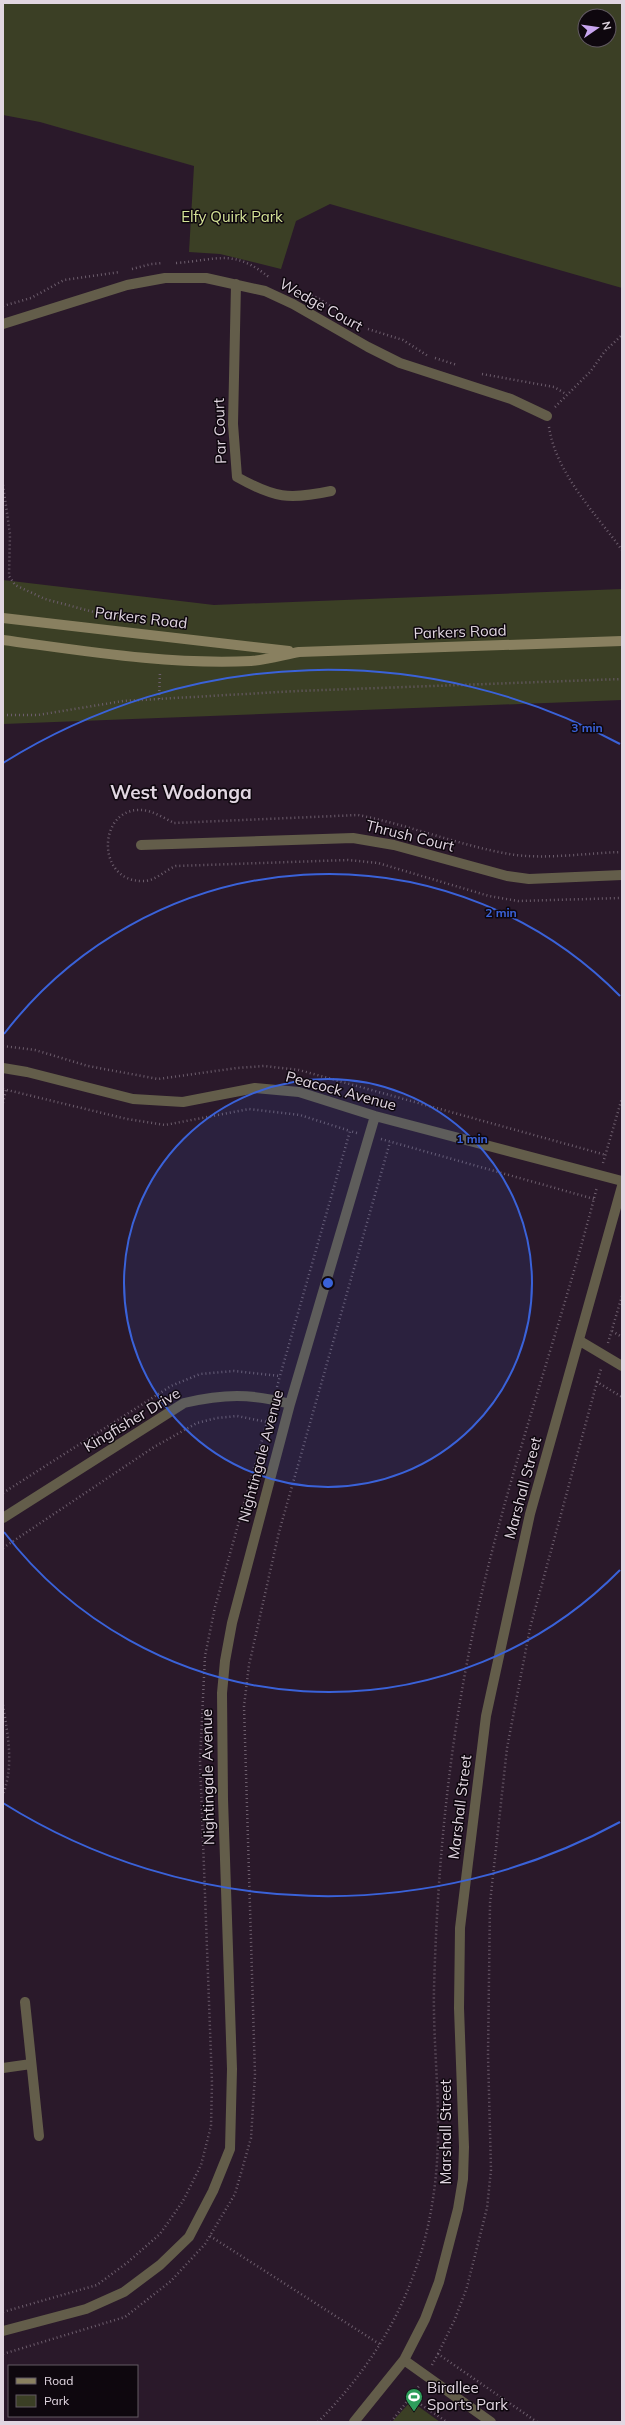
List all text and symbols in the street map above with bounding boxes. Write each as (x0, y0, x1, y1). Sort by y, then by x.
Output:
north arrow (577, 8, 617, 48)
text: N (599, 20, 614, 31)
park label: Elfy Quirk Park (181, 207, 283, 226)
street label: Wedge Court (276, 274, 366, 335)
street label: Par Court (209, 398, 230, 464)
street label: Parkers Road (94, 602, 188, 633)
street label: Parkers Road (413, 620, 507, 643)
text: 3 min (571, 720, 603, 735)
district label: West Wodonga (110, 780, 252, 804)
street label: Thrush Court (364, 815, 456, 856)
text: 2 min (485, 905, 517, 920)
street label: Peacock Avenue (284, 1067, 399, 1114)
text: 1 min (456, 1131, 488, 1146)
centre of rings (321, 1276, 335, 1290)
street label: Kingfisher Drive (80, 1383, 184, 1456)
street label: Nightingale Avenue (234, 1388, 287, 1524)
street label: Marshall Street (500, 1435, 545, 1541)
street label: Nightingale Avenue (197, 1709, 218, 1845)
street label: Marshall Street (444, 1754, 475, 1860)
street label: Marshall Street (436, 2079, 455, 2185)
legend (8, 2365, 138, 2417)
text: Road (44, 2373, 73, 2388)
place label: Birallee Sports Park (427, 2378, 508, 2414)
sports icon: Birallee Sports Park (404, 2387, 424, 2412)
text: Park (44, 2393, 70, 2408)

